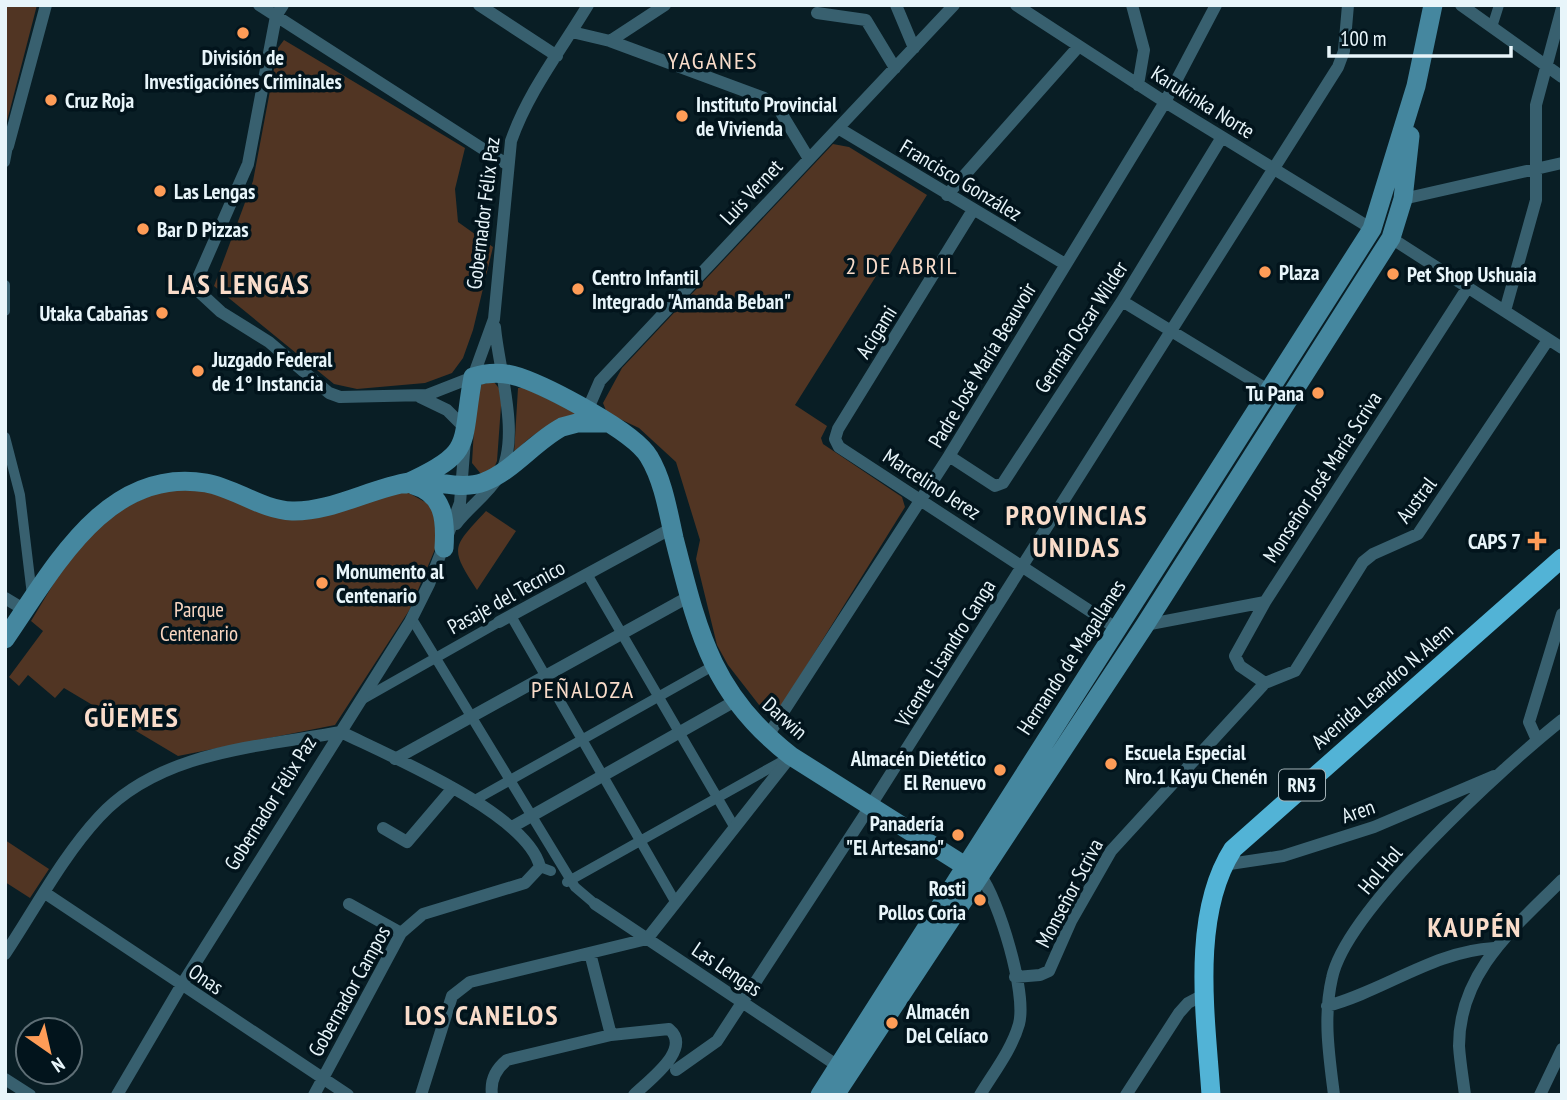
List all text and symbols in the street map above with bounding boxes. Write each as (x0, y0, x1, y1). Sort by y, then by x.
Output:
scale bar (1329, 14, 1511, 58)
marker: División de Investigaciónes Criminales (235, 25, 251, 41)
text: 100 m (1340, 25, 1386, 52)
place label: División de Investigaciónes Criminales (144, 44, 342, 95)
district label: YAGANES (667, 45, 759, 76)
street label: Karukinka Norte (1146, 60, 1260, 144)
place label: Cruz Roja (65, 87, 135, 114)
place label: Instituto Provincial de Vivienda (696, 91, 838, 142)
marker: Cruz Roja (43, 92, 59, 108)
marker: Instituto Provincial de Vivienda (674, 108, 690, 124)
street label: Francisco González (895, 133, 1027, 227)
street label: Gobernador Félix Paz (460, 135, 506, 291)
street label: Luis Vernet (714, 153, 788, 230)
place label: Las Lengas (174, 178, 255, 205)
marker: Las Lengas (152, 183, 168, 199)
place label: Bar D Pizzas (157, 216, 248, 243)
marker: Bar D Pizzas (135, 221, 151, 237)
district label: 2 DE ABRIL (846, 250, 958, 281)
street label: Germán Oscar Wilder (1028, 256, 1134, 398)
place label: Plaza (1279, 259, 1320, 286)
place label: Pet Shop Ushuaia (1407, 261, 1537, 288)
place label: Centro Infantil Integrado "Amanda Beban" (592, 264, 791, 315)
marker: Plaza (1257, 264, 1273, 280)
district label: LAS LENGAS (167, 265, 311, 302)
marker: Pet Shop Ushuaia (1385, 266, 1401, 282)
street label: Padre José María Beauvoir (922, 277, 1042, 453)
marker: Centro Infantil Integrado "Amanda Beban" (570, 281, 586, 297)
place label: Utaka Cabañas (39, 300, 148, 327)
street label: Acigami (849, 300, 903, 364)
marker: Utaka Cabañas (154, 305, 170, 321)
place label: Juzgado Federal de 1° Instancia (211, 346, 333, 397)
marker: Juzgado Federal de 1° Instancia (190, 363, 206, 379)
place label: Tu Pana (1246, 380, 1304, 407)
marker: Tu Pana (1310, 385, 1326, 401)
street label: Monseñor José María Scriva (1257, 386, 1387, 568)
street label: Marcelino Jerez (878, 442, 986, 526)
street label: Austral (1390, 471, 1442, 528)
district label: PROVINCIAS UNIDAS (1005, 496, 1149, 565)
place label: CAPS 7 (1468, 528, 1521, 555)
marker: CAPS 7 (1527, 531, 1547, 551)
street label: Pasaje del Tecnico (443, 554, 569, 640)
place label: Monumento al Centenario (336, 558, 445, 609)
street label: Vicente Lisandro Canga (888, 574, 1001, 733)
street label: Hernando de Magallanes (1011, 574, 1131, 740)
marker: Monumento al Centenario (314, 575, 330, 591)
park label: Parque Centenario (160, 596, 238, 647)
street label: Avenida Leandro N. Alem (1306, 617, 1458, 755)
district label: PEÑALOZA (531, 674, 635, 705)
street label: Darwin (757, 691, 813, 745)
district label: GÜEMES (84, 698, 180, 735)
street label: Gobernador Félix Paz (218, 731, 322, 875)
place label: Escuela Especial Nro.1 Kayu Chenén (1125, 739, 1267, 790)
place label: Almacén Dietético El Renuevo (850, 745, 986, 796)
marker: Escuela Especial Nro.1 Kayu Chenén (1103, 756, 1119, 772)
marker: Almacén Dietético El Renuevo (992, 762, 1008, 778)
road number: RN3 (1279, 770, 1325, 800)
street label: Aren (1338, 793, 1378, 829)
place label: Panadería "El Artesano" (846, 810, 944, 861)
marker: Panadería "El Artesano" (950, 827, 966, 843)
street label: Monseñor Scriva (1029, 834, 1109, 952)
street label: Hol Hol (1352, 840, 1408, 900)
place label: Rosti Pollos Coria (878, 875, 966, 926)
marker: Rosti Pollos Coria (972, 892, 988, 908)
district label: KAUPÉN (1428, 908, 1522, 945)
street label: Gobernador Campos (302, 921, 396, 1061)
street label: Las Lengas (687, 936, 767, 1002)
street label: Onas (183, 958, 229, 1000)
district label: LOS CANELOS (404, 996, 560, 1033)
place label: Almacén Del Celíaco (905, 998, 988, 1049)
marker: Almacén Del Celíaco (884, 1015, 900, 1031)
north arrow (14, 1016, 84, 1086)
text: N (48, 1052, 69, 1078)

